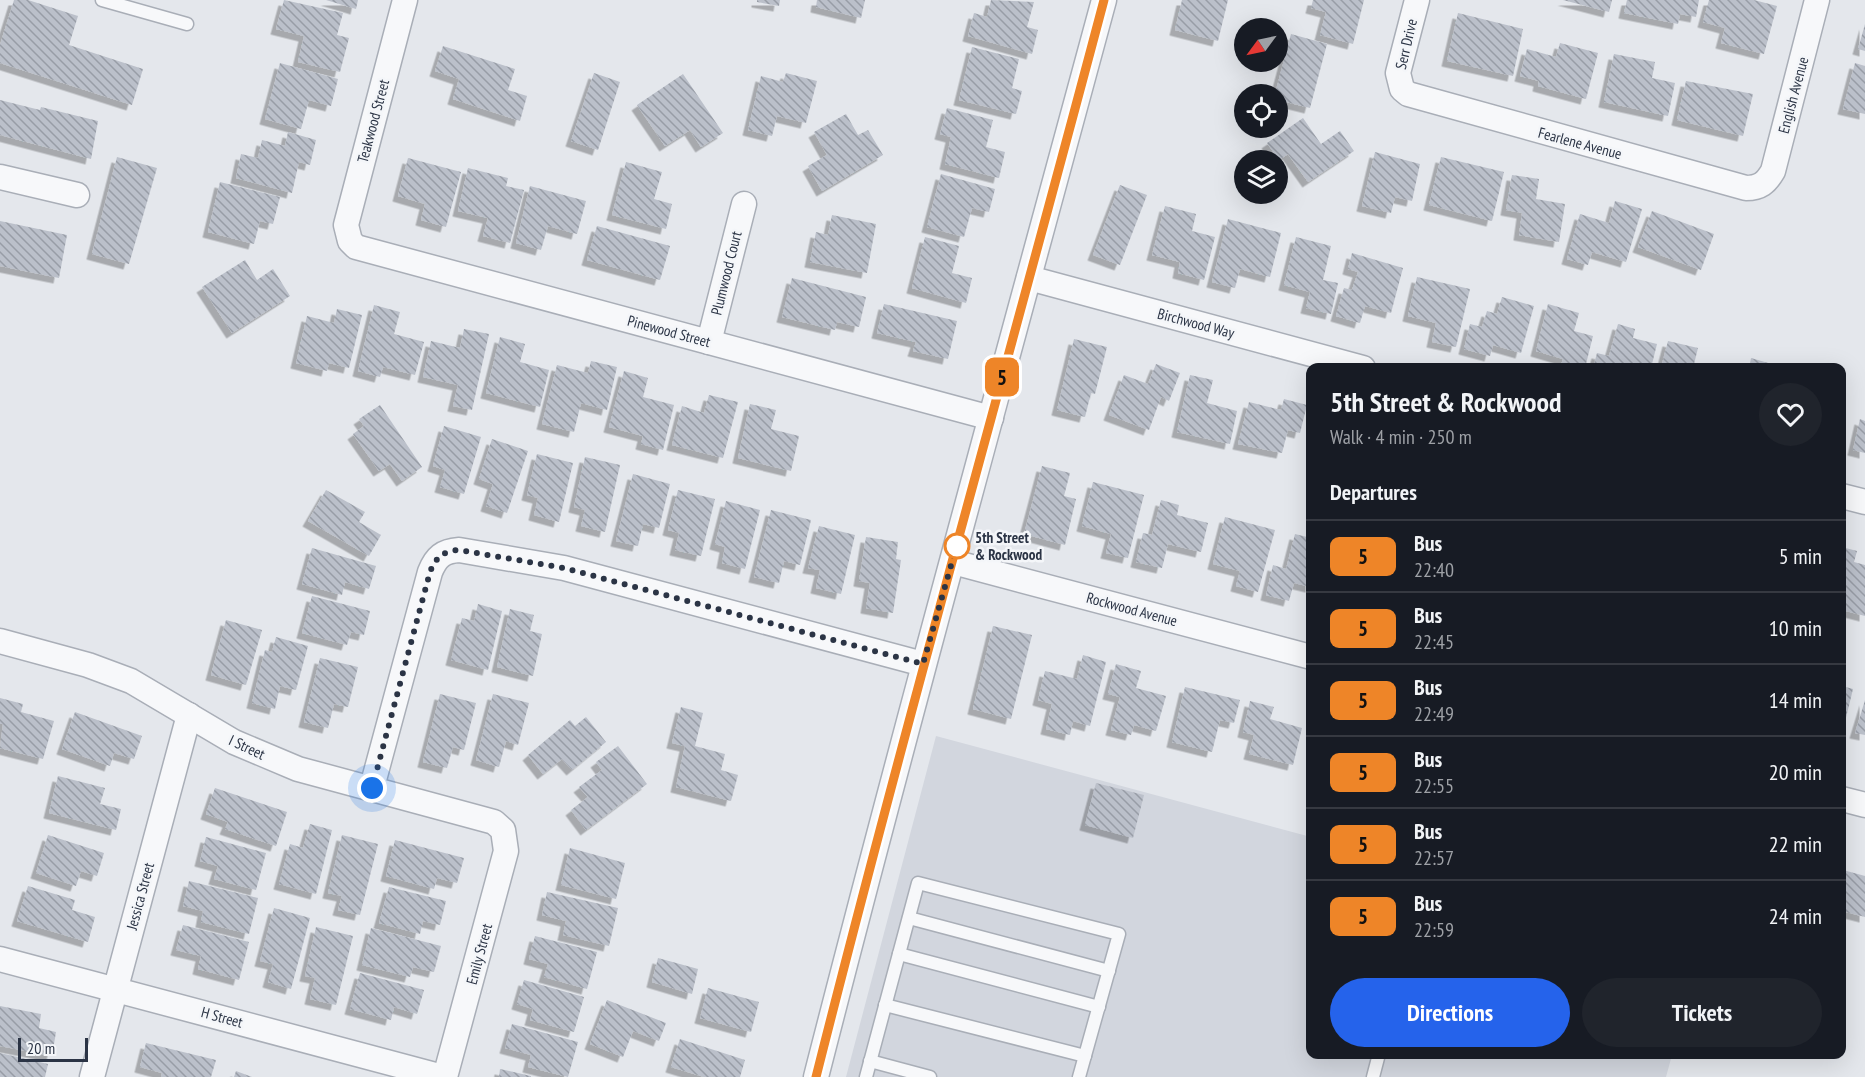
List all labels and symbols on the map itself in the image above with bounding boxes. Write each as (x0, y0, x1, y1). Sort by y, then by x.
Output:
street label: Serr Drive (1391, 17, 1421, 71)
north arrow (1234, 18, 1288, 72)
street label: English Avenue (1774, 55, 1812, 135)
street label: Teakwood Street (353, 77, 393, 165)
street label: Fearlene Avenue (1536, 123, 1624, 163)
street label: Plumwood Court (706, 229, 746, 317)
street label: Birchwood Way (1156, 304, 1237, 342)
street label: Pinewood Street (625, 311, 713, 351)
line badge: 5 (982, 358, 1022, 397)
place label: 5th Street & Rockwood (975, 528, 1042, 564)
marker: 5th Street & Rockwood (944, 533, 970, 559)
street label: Rockwood Avenue (1085, 588, 1179, 630)
street label: I Street (226, 730, 268, 764)
your location (357, 773, 387, 803)
street label: Jessica Street (122, 860, 158, 933)
street label: Emily Street (462, 921, 496, 987)
street label: H Street (199, 1002, 245, 1032)
scale bar (18, 1035, 88, 1062)

